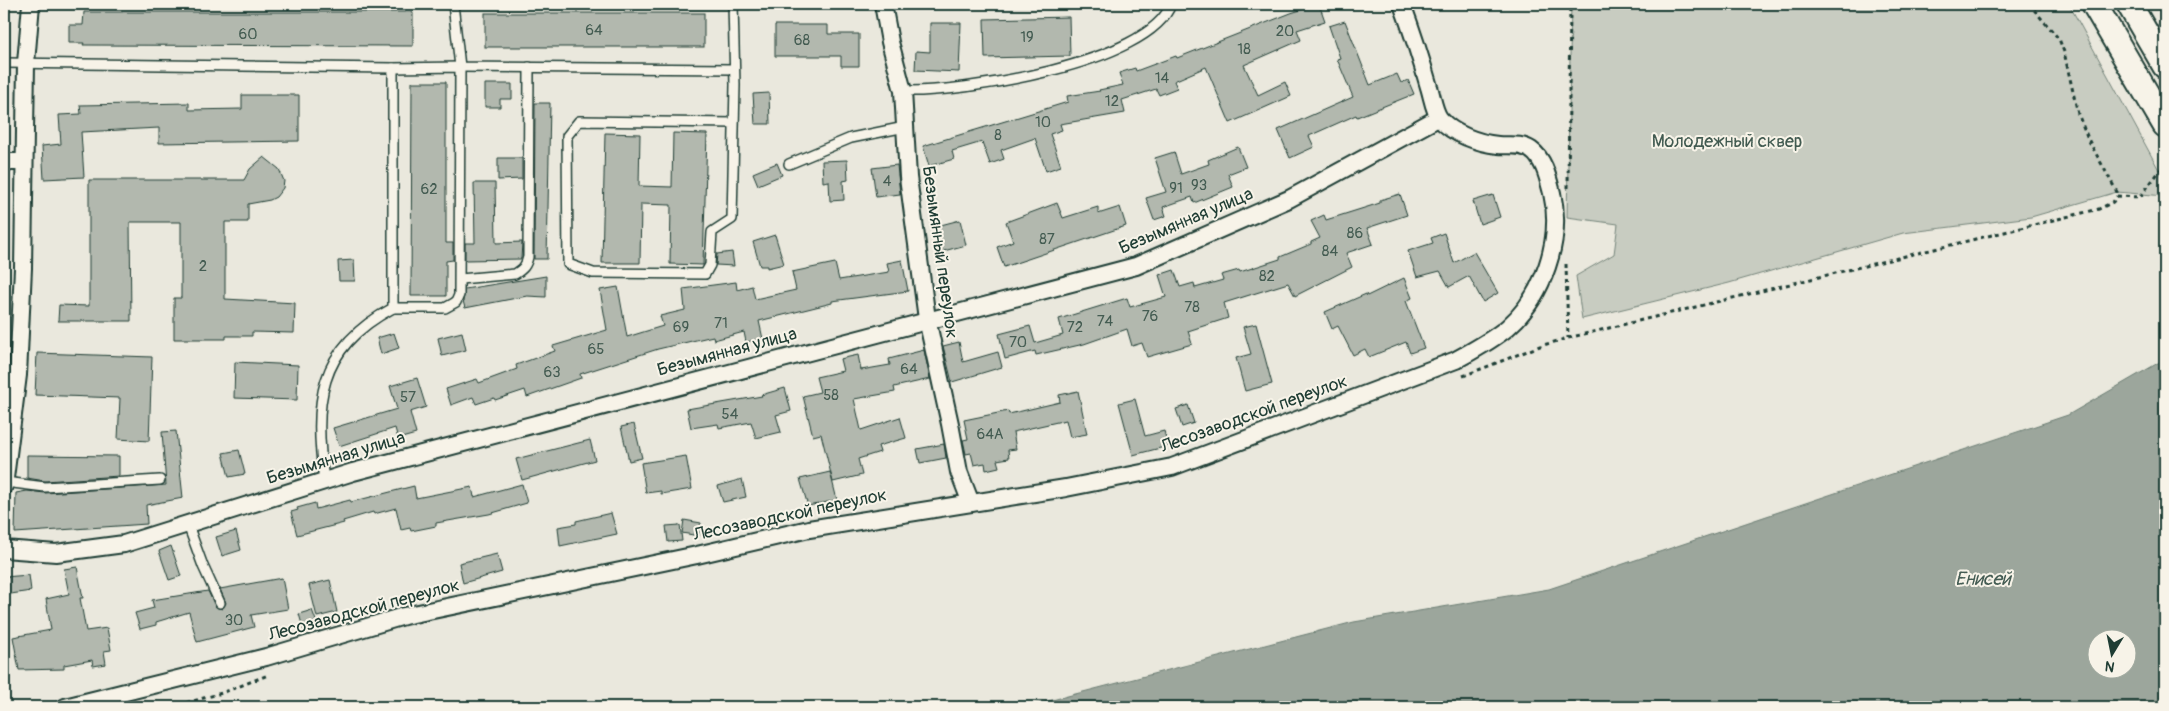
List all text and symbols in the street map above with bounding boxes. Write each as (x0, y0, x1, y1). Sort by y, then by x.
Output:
house number: 64 (585, 21, 603, 40)
house number: 20 (1276, 22, 1294, 41)
house number: 60 (239, 25, 257, 44)
house number: 19 (1020, 28, 1034, 47)
house number: 68 (794, 31, 811, 50)
house number: 18 (1237, 40, 1251, 59)
house number: 14 (1155, 69, 1170, 88)
house number: 12 (1105, 92, 1119, 111)
house number: 10 (1035, 113, 1051, 132)
house number: 8 (994, 126, 1002, 145)
park label: Молодежный сквер (1652, 130, 1802, 153)
street label: Безымянный переулок (917, 164, 963, 340)
house number: 4 (883, 172, 892, 191)
house number: 93 (1191, 176, 1207, 195)
house number: 91 (1169, 179, 1183, 198)
house number: 62 (420, 180, 438, 199)
street label: Безымянная улица (1115, 182, 1257, 260)
house number: 86 (1347, 224, 1363, 243)
house number: 87 (1039, 230, 1055, 249)
house number: 84 (1322, 242, 1338, 261)
house number: 2 (199, 257, 207, 276)
house number: 82 (1259, 267, 1275, 286)
house number: 78 (1184, 298, 1200, 317)
house number: 76 (1142, 307, 1158, 326)
house number: 74 (1097, 312, 1114, 331)
house number: 71 (714, 314, 728, 333)
house number: 69 (673, 318, 689, 337)
house number: 72 (1067, 318, 1083, 337)
street label: Безымянная улица (655, 322, 799, 382)
house number: 70 (1009, 333, 1027, 352)
house number: 65 (588, 340, 604, 359)
house number: 64 (900, 360, 918, 379)
house number: 63 (543, 363, 561, 382)
street label: Лесозаводской переулок (1157, 370, 1351, 459)
house number: 58 (823, 386, 839, 405)
house number: 57 (400, 388, 416, 407)
house number: 54 (722, 405, 739, 424)
house number: 64А (976, 425, 1004, 444)
street label: Безымянная улица (264, 426, 408, 490)
street label: Лесозаводской переулок (690, 483, 889, 547)
water label: Енисей (1955, 567, 2013, 591)
street label: Лесозаводской переулок (265, 573, 462, 647)
house number: 30 (225, 611, 243, 630)
north arrow (2086, 628, 2136, 678)
text: N (2104, 657, 2116, 676)

